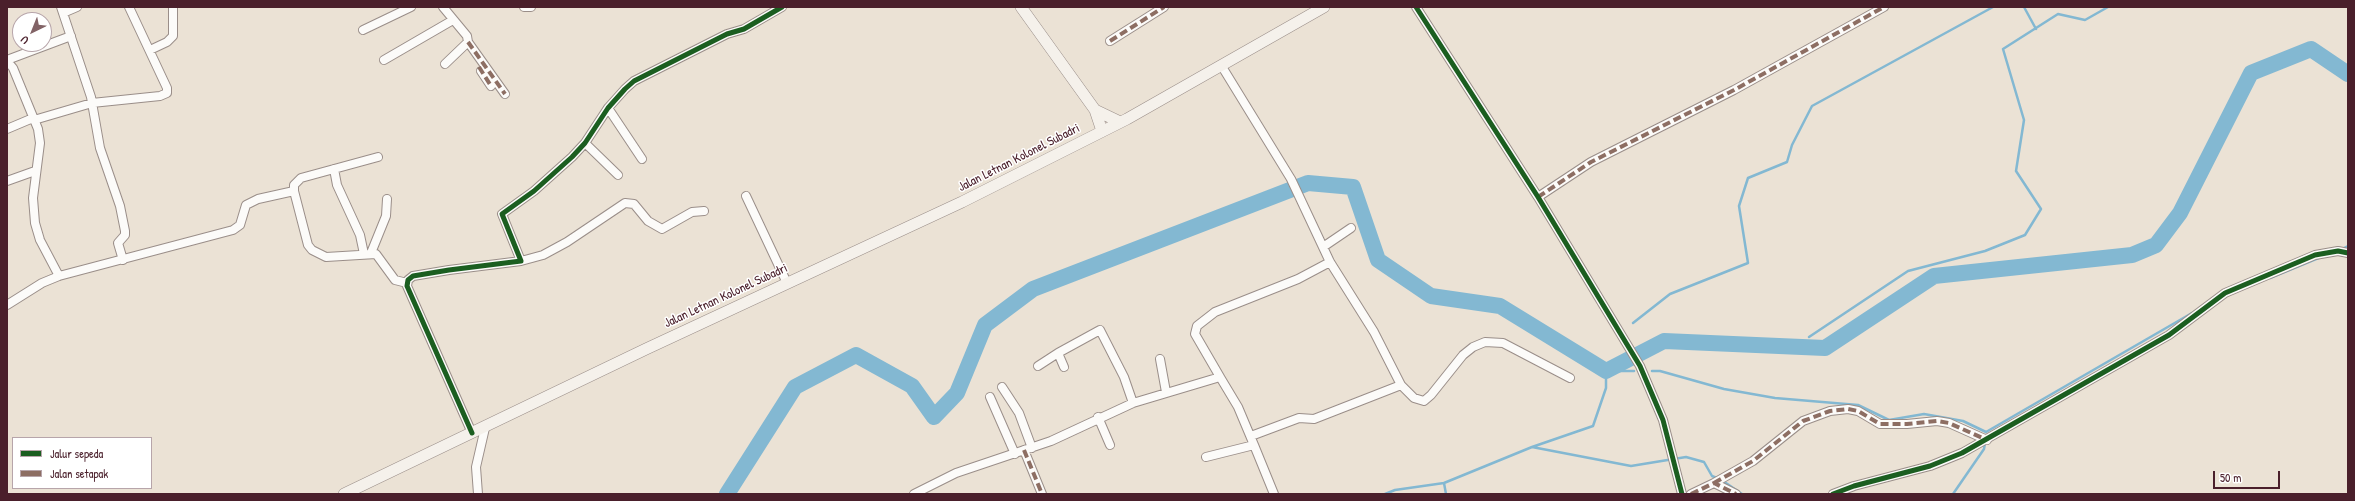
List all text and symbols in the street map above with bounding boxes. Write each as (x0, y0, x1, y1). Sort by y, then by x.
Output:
north arrow (12, 12, 52, 52)
text: U (18, 33, 31, 47)
street label: Jalan Letnan Kolonel Subadri (956, 121, 1082, 195)
street label: Jalan Letnan Kolonel Subadri (662, 261, 790, 331)
legend (12, 437, 152, 489)
text: Jalur sepeda (50, 445, 103, 462)
scale bar (2215, 463, 2282, 489)
text: Jalan setapak (50, 465, 108, 482)
text: 50 m (2220, 469, 2241, 486)

